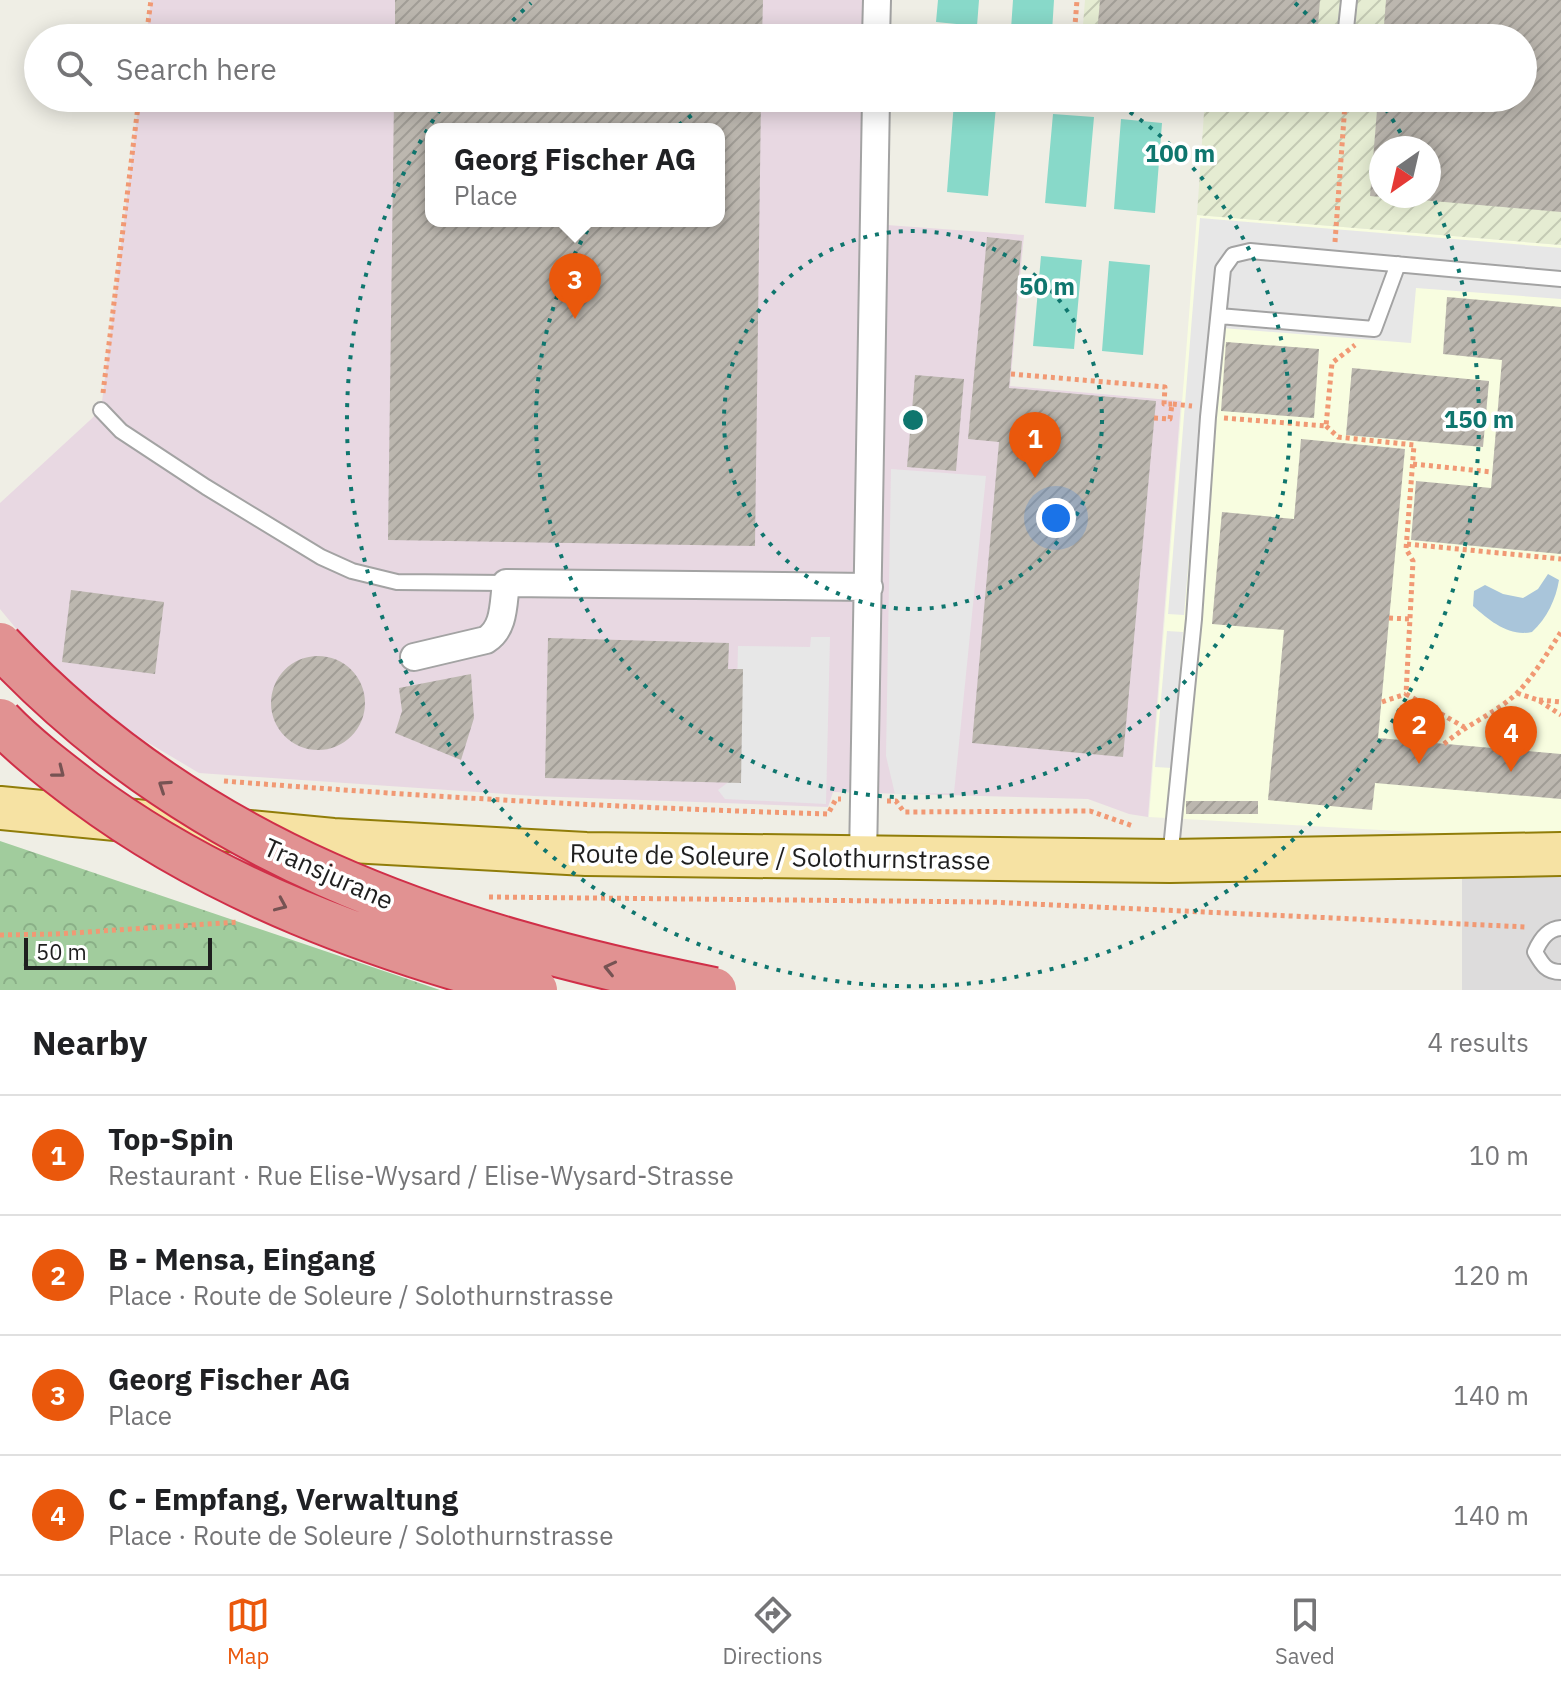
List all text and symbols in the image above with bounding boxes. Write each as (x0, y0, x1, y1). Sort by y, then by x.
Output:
search box (24, 24, 1537, 112)
icon: search (52, 46, 96, 90)
text: Search here (116, 49, 277, 88)
popup (425, 123, 725, 227)
north arrow (1369, 136, 1441, 208)
text: 100 m (1145, 137, 1215, 169)
text: Georg Fischer AG (454, 139, 696, 178)
text: Place (454, 178, 518, 212)
pin: 3 (549, 253, 601, 319)
text: 50 m (1019, 270, 1075, 302)
text: 150 m (1444, 403, 1514, 435)
centre of rings (899, 406, 927, 434)
pin: 1 (1009, 412, 1061, 478)
your location (1036, 498, 1076, 538)
pin: 2 (1393, 698, 1445, 764)
pin: 4 (1485, 706, 1537, 772)
one-way arrow (50, 763, 65, 777)
one-way arrow (159, 781, 173, 796)
street label: Transjurane (259, 829, 399, 917)
street label: Route de Soleure / Solothurnstrasse (569, 835, 991, 877)
one-way arrow (273, 895, 288, 911)
scale bar (24, 934, 212, 970)
text: 50 m (36, 937, 87, 966)
one-way arrow (604, 960, 618, 977)
text: Nearby (32, 1020, 147, 1064)
text: 4 results (1427, 1025, 1529, 1059)
text: Top-Spin (108, 1119, 234, 1158)
text: 1 (50, 1138, 66, 1172)
text: 10 m (1469, 1138, 1529, 1172)
text: Restaurant · Rue Elise-Wysard / Elise-Wysard-Strasse (108, 1158, 734, 1192)
text: B - Mensa, Eingang (108, 1239, 375, 1278)
text: 2 (50, 1258, 66, 1292)
text: 120 m (1453, 1258, 1529, 1292)
text: Place · Route de Soleure / Solothurnstrasse (108, 1278, 614, 1312)
text: Georg Fischer AG (108, 1359, 351, 1398)
text: 3 (50, 1378, 66, 1412)
text: 140 m (1453, 1378, 1529, 1412)
text: Place (108, 1398, 172, 1432)
text: C - Empfang, Verwaltung (108, 1479, 458, 1518)
text: 4 (50, 1498, 66, 1532)
text: 140 m (1453, 1498, 1529, 1532)
text: Place · Route de Soleure / Solothurnstrasse (108, 1518, 614, 1552)
tab: Map (226, 1593, 270, 1670)
tab: Directions (723, 1593, 823, 1670)
tab: Saved (1275, 1593, 1335, 1670)

